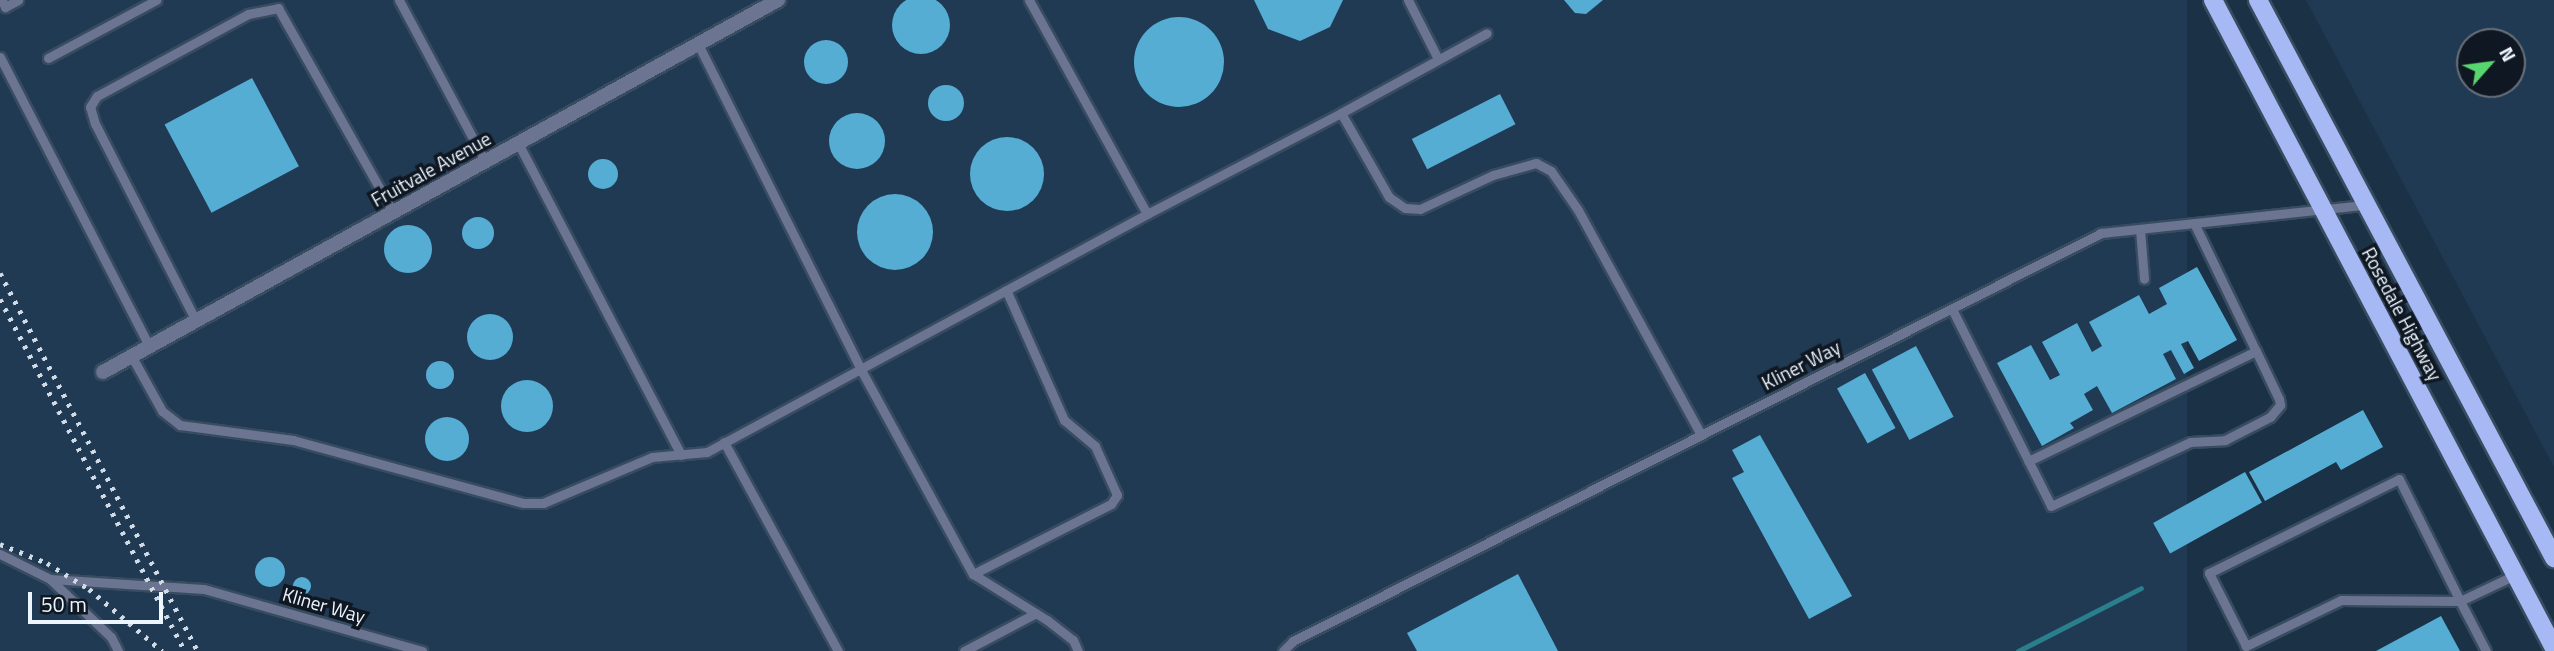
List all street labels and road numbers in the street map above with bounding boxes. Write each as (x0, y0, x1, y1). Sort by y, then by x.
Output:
street label: Fruitvale Avenue (367, 127, 495, 211)
street label: Rosedale Highway (2357, 243, 2447, 385)
street label: Kliner Way (1758, 336, 1844, 394)
street label: Kliner Way (280, 582, 368, 628)

